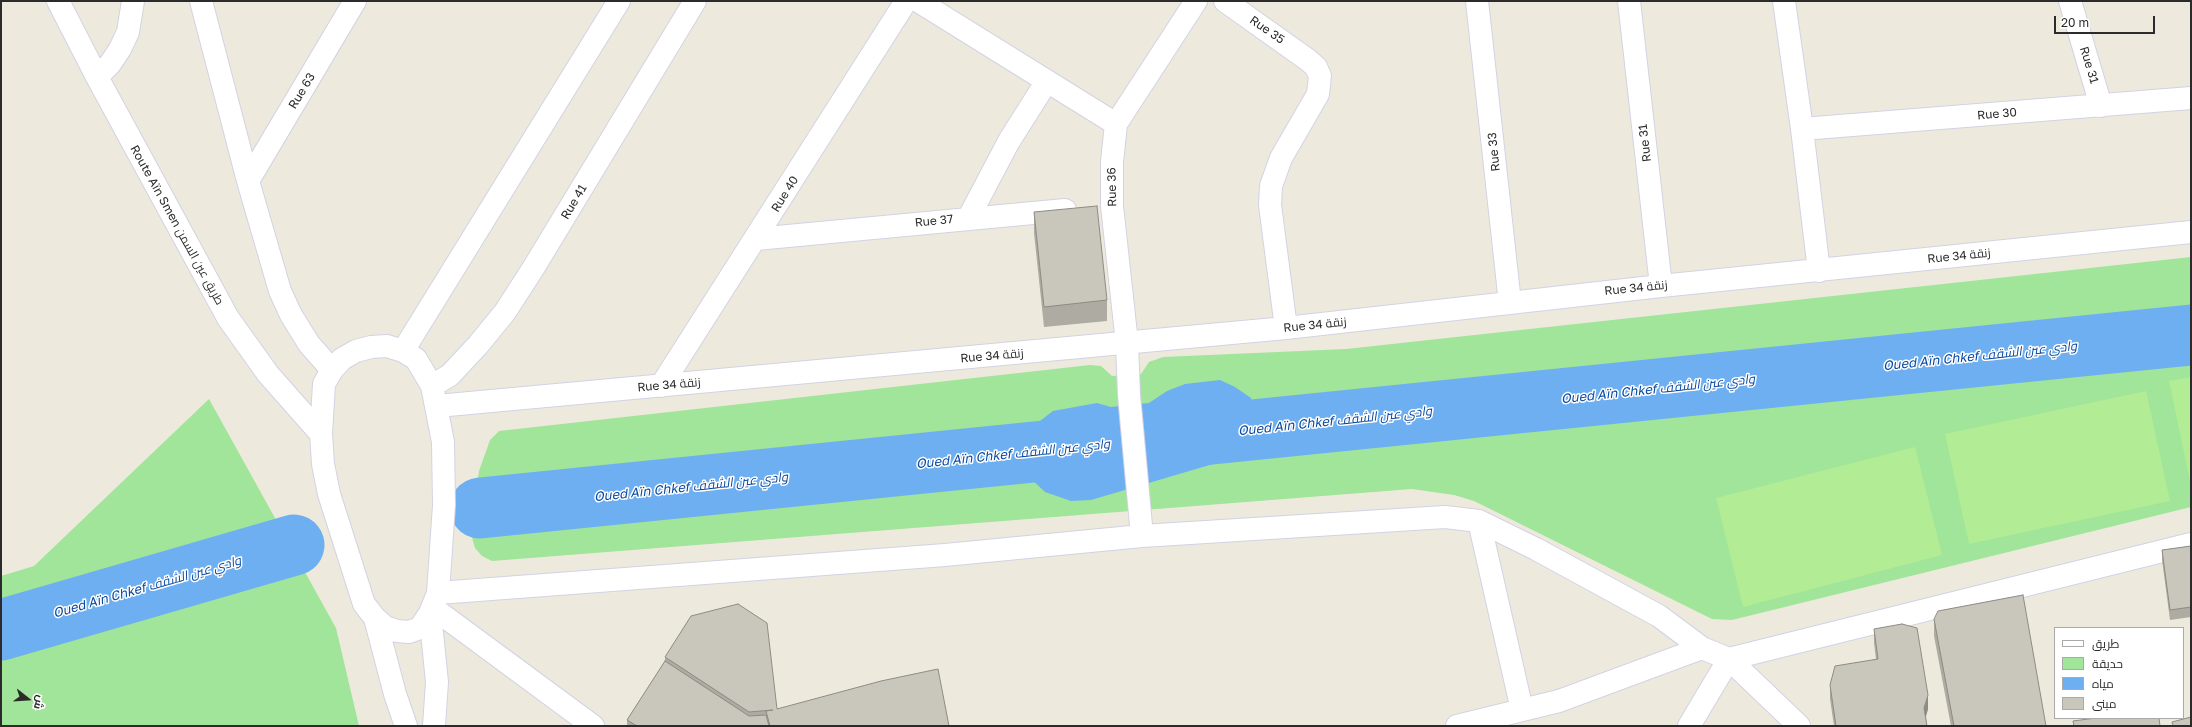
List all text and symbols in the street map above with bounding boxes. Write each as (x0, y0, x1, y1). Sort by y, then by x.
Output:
scale bar (2056, 8, 2157, 34)
street label: Rue 35 (1247, 13, 1287, 47)
text: 20 m (2061, 15, 2089, 30)
street label: Rue 31 (2077, 45, 2101, 85)
street label: Rue 63 (286, 70, 318, 112)
street label: Rue 30 (1977, 105, 2017, 123)
street label: Rue 31 (1636, 123, 1654, 163)
street label: Rue 33 (1485, 132, 1503, 172)
street label: Route Aïn Smen طريق عين السمن (127, 143, 227, 307)
street label: Rue 36 (1104, 167, 1120, 207)
street label: Rue 40 (768, 173, 802, 215)
street label: Rue 41 (558, 182, 590, 222)
street label: Rue 37 (914, 212, 954, 230)
street label: Rue 34 زنقة (1927, 246, 1991, 266)
street label: Rue 34 زنقة (1604, 278, 1668, 298)
street label: Rue 34 زنقة (1283, 315, 1347, 335)
water label: Oued Aïn Chkef وادي عين الشقف (1882, 338, 2078, 374)
street label: Rue 34 زنقة (960, 346, 1024, 366)
water label: Oued Aïn Chkef وادي عين الشقف (1560, 371, 1756, 407)
street label: Rue 34 زنقة (637, 375, 701, 395)
water label: Oued Aïn Chkef وادي عين الشقف (1237, 403, 1433, 439)
water label: Oued Aïn Chkef وادي عين الشقف (915, 436, 1111, 472)
water label: Oued Aïn Chkef وادي عين الشقف (593, 469, 789, 505)
water label: Oued Aïn Chkef وادي عين الشقف (51, 553, 243, 621)
legend (2054, 627, 2184, 719)
text: طريق (2092, 636, 2119, 651)
text: حديقة (2092, 656, 2123, 671)
text: مياه (2092, 676, 2114, 691)
north arrow (8, 679, 48, 719)
text: ش (32, 694, 48, 711)
text: مبنى (2092, 696, 2117, 711)

